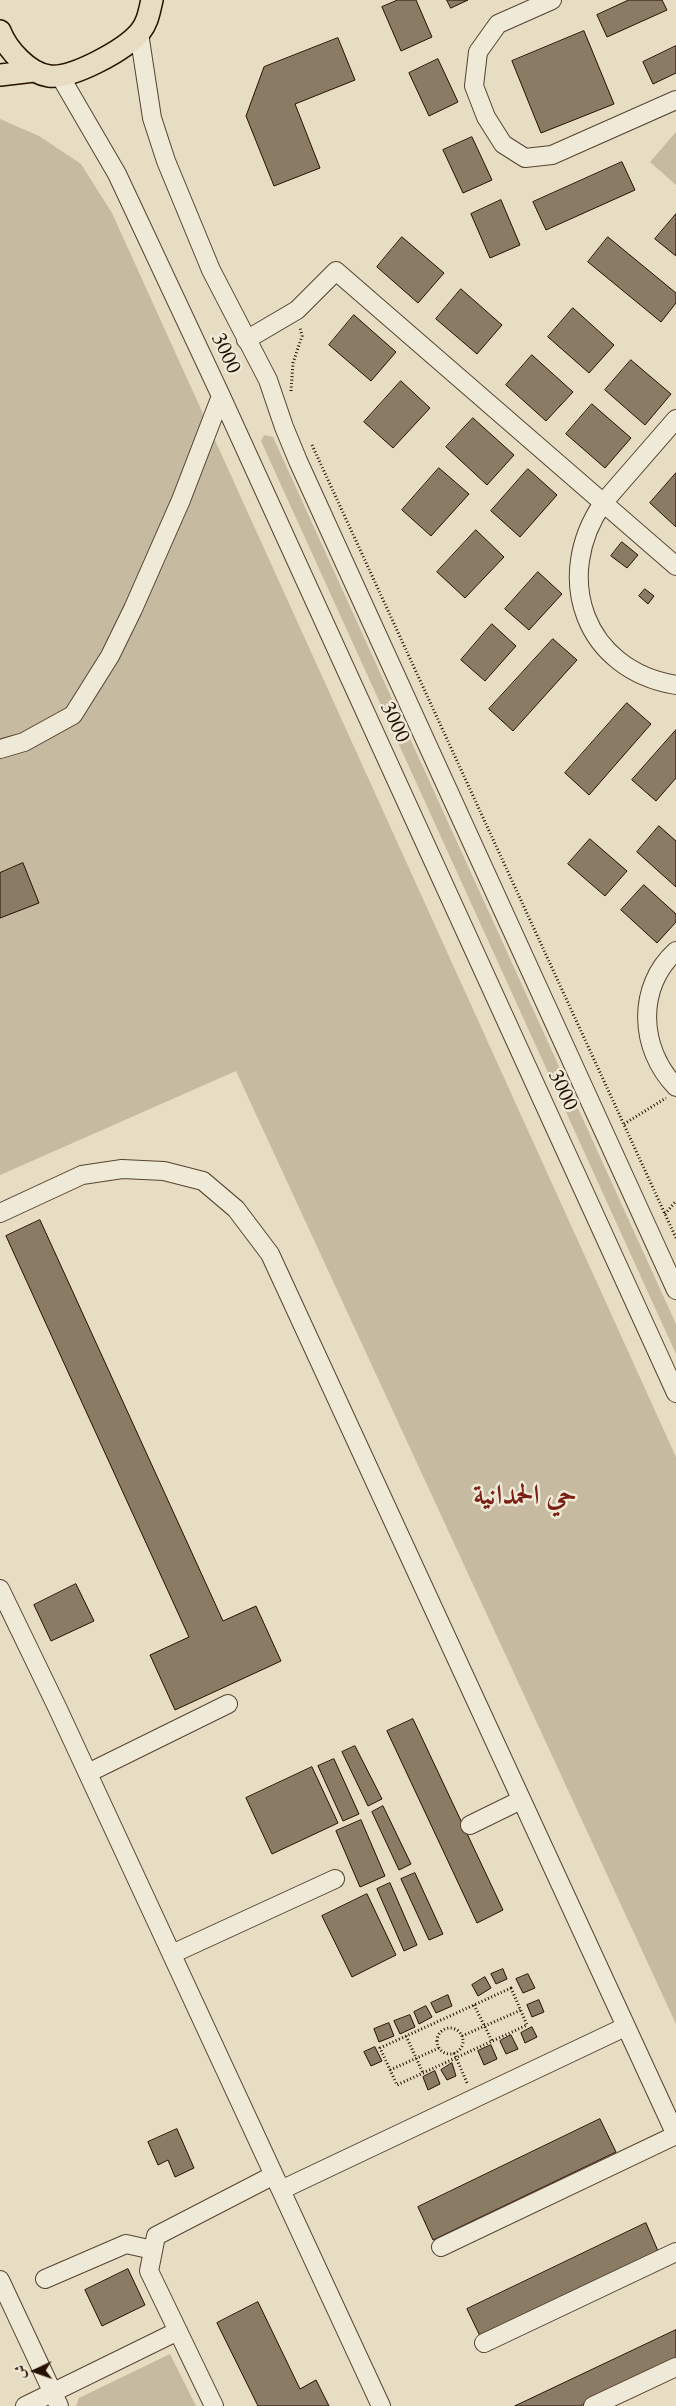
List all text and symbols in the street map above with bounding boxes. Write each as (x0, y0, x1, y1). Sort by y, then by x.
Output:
street label: 3000 (205, 328, 247, 378)
street label: 3000 (374, 697, 416, 747)
street label: 3000 (542, 1065, 584, 1115)
district label: حي الحمدانية (473, 1479, 577, 1513)
north arrow (10, 2346, 60, 2396)
text: ش (11, 2364, 29, 2379)

